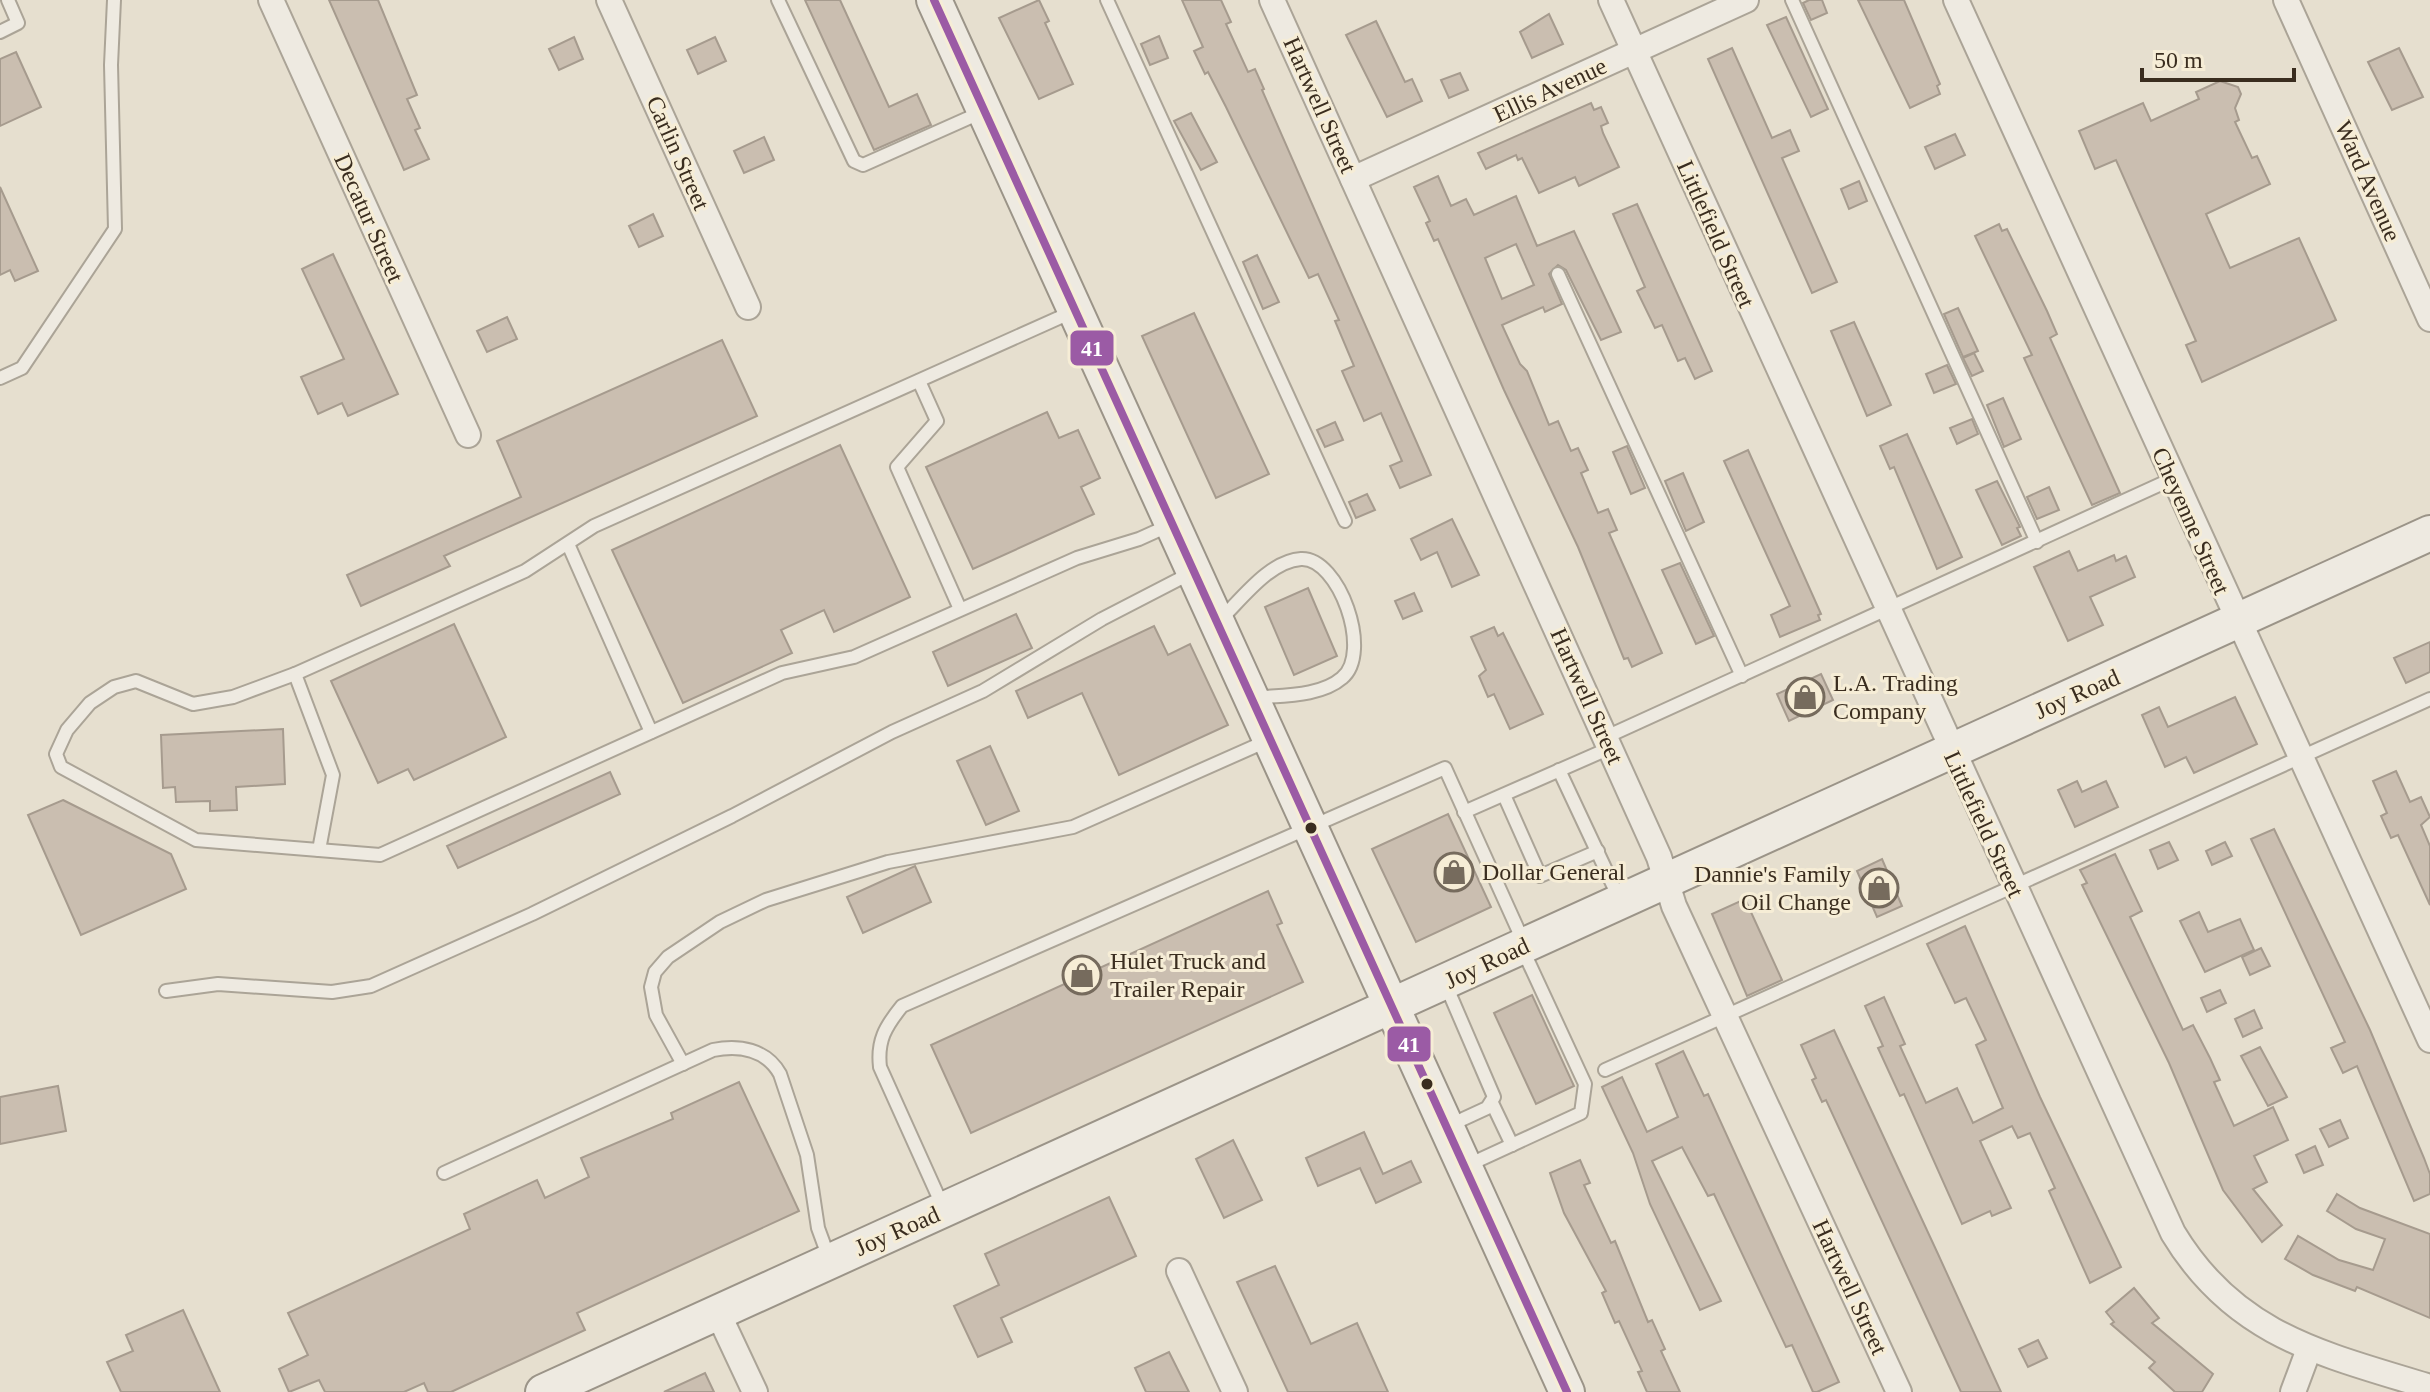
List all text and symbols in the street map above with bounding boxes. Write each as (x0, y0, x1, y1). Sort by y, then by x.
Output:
scale bar (2142, 32, 2294, 82)
street label: Hartwell Street (1278, 33, 1362, 177)
text: 50 m (2154, 47, 2203, 73)
street label: Ellis Avenue (1489, 53, 1611, 127)
street label: Carlin Street (641, 92, 715, 214)
street label: Ward Avenue (2330, 117, 2406, 245)
street label: Decatur Street (329, 150, 409, 287)
street label: Littlefield Street (1672, 157, 1760, 312)
line badge: 41 (1069, 329, 1115, 367)
text: 41 (1081, 336, 1103, 361)
street label: Cheyenne Street (2147, 444, 2235, 599)
street label: Hartwell Street (1545, 624, 1629, 768)
street label: Joy Road (2031, 664, 2123, 724)
place label: L.A. Trading Company (1833, 670, 1958, 724)
shop icon: L.A. Trading Company (1784, 676, 1826, 718)
street label: Littlefield Street (1939, 747, 2029, 901)
unlabelled marker (1303, 820, 1319, 836)
shop icon: Dollar General (1433, 851, 1475, 893)
place label: Dollar General (1482, 859, 1626, 885)
place label: Dannie's Family Oil Change (1694, 861, 1851, 915)
shop icon: Dannie's Family Oil Change (1858, 867, 1900, 909)
street label: Joy Road (1441, 932, 1533, 994)
place label: Hulet Truck and Trailer Repair (1110, 948, 1266, 1002)
shop icon: Hulet Truck and Trailer Repair (1061, 954, 1103, 996)
line badge: 41 (1386, 1025, 1432, 1063)
text: 41 (1398, 1032, 1420, 1057)
unlabelled marker (1419, 1076, 1435, 1092)
street label: Joy Road (851, 1201, 943, 1261)
street label: Hartwell Street (1807, 1215, 1893, 1359)

